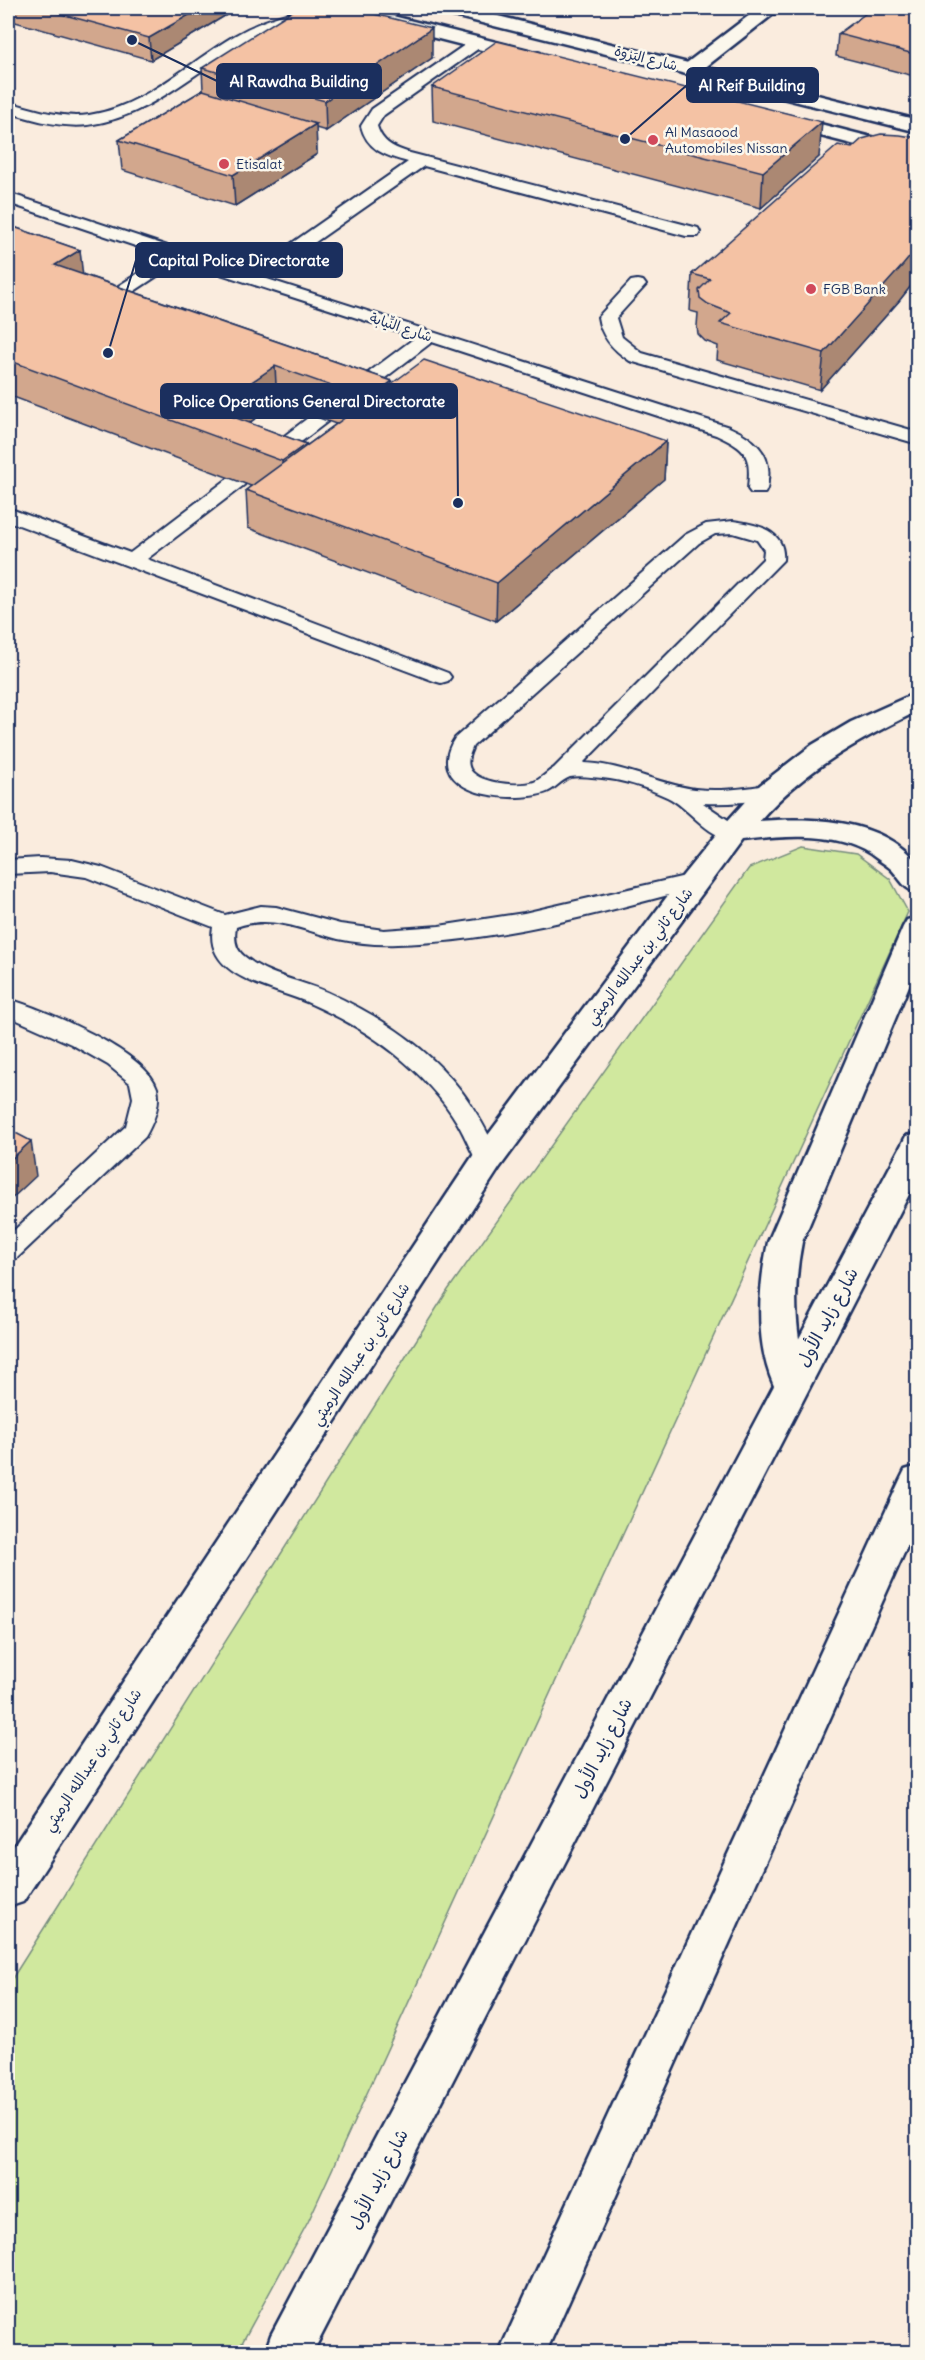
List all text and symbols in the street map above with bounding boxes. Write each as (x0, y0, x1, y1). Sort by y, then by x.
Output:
street label: شارع اليَزوة (612, 41, 679, 76)
callout: Al Rawdha Building (217, 64, 381, 98)
callout: Al Reif Building (687, 68, 818, 102)
text: Al Rawdha Building (229, 71, 369, 92)
text: Al Reif Building (699, 75, 806, 96)
place label: Al Masaood Automobiles Nissan (665, 123, 788, 157)
marker: Al Masaood Automobiles Nissan (646, 133, 660, 147)
place label: Etisalat (236, 155, 282, 173)
marker: Etisalat (217, 157, 231, 171)
callout: Capital Police Directorate (136, 243, 342, 277)
text: Capital Police Directorate (148, 250, 330, 271)
place label: FGB Bank (823, 280, 886, 298)
marker: FGB Bank (804, 282, 818, 296)
street label: شارع النِّيابة (367, 308, 435, 347)
callout: Police Operations General Directorate (161, 384, 457, 418)
text: Police Operations General Directorate (173, 391, 445, 412)
street label: شارع ثاني بن عبدالله الرميثي (581, 884, 700, 1031)
street label: شارع زايد الأول (791, 1263, 864, 1371)
street label: شارع ثاني بن عبدالله الرميثي (307, 1279, 417, 1431)
street label: شارع ثاني بن عبدالله الرميثي (39, 1685, 149, 1837)
street label: شارع زايد الأول (567, 1694, 638, 1803)
street label: شارع زايد الأول (343, 2125, 414, 2234)

